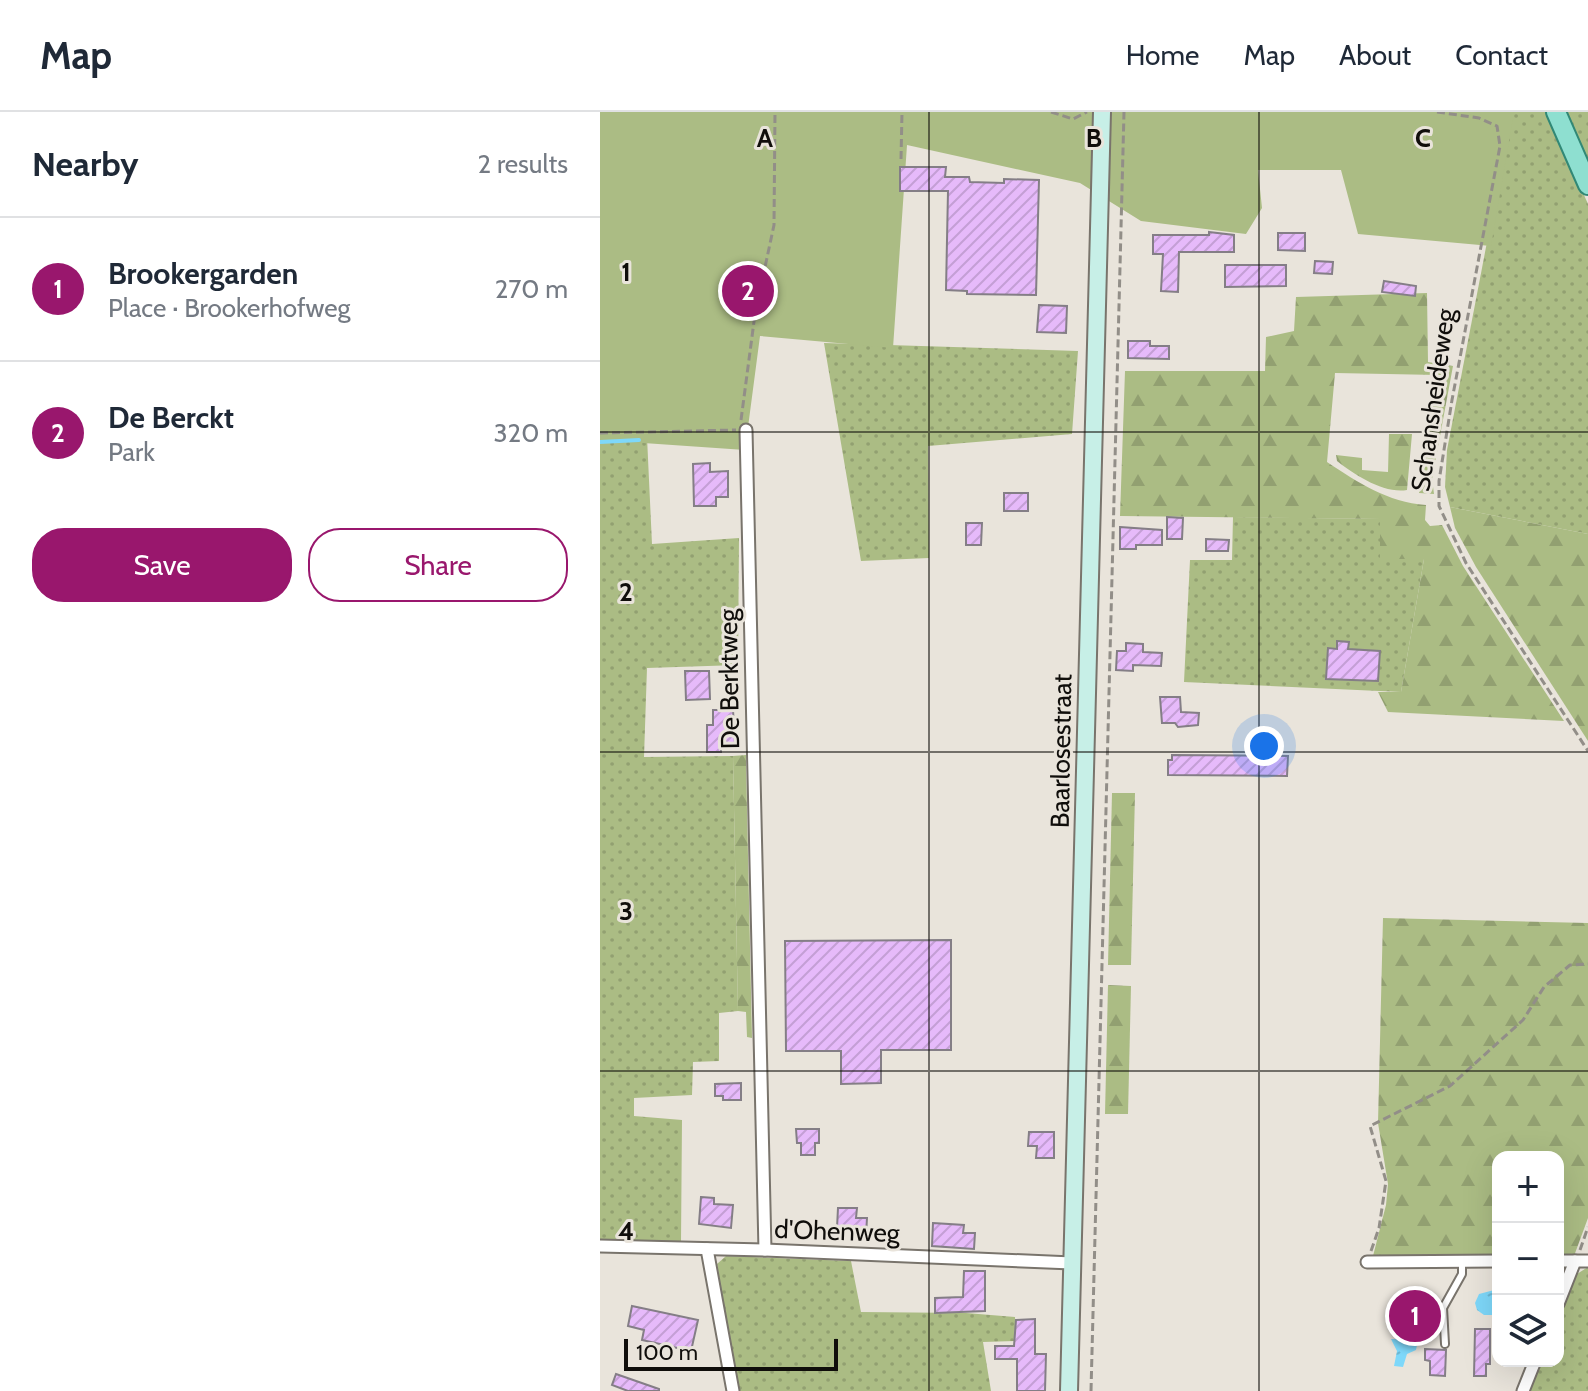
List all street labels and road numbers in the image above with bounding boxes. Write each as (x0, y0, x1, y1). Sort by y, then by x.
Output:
street label: Schansheideweg (1404, 305, 1462, 494)
street label: De Berktweg (712, 608, 746, 749)
street label: Baarlosestraat (1044, 673, 1078, 828)
street label: d'Ohenweg (774, 1213, 901, 1249)

